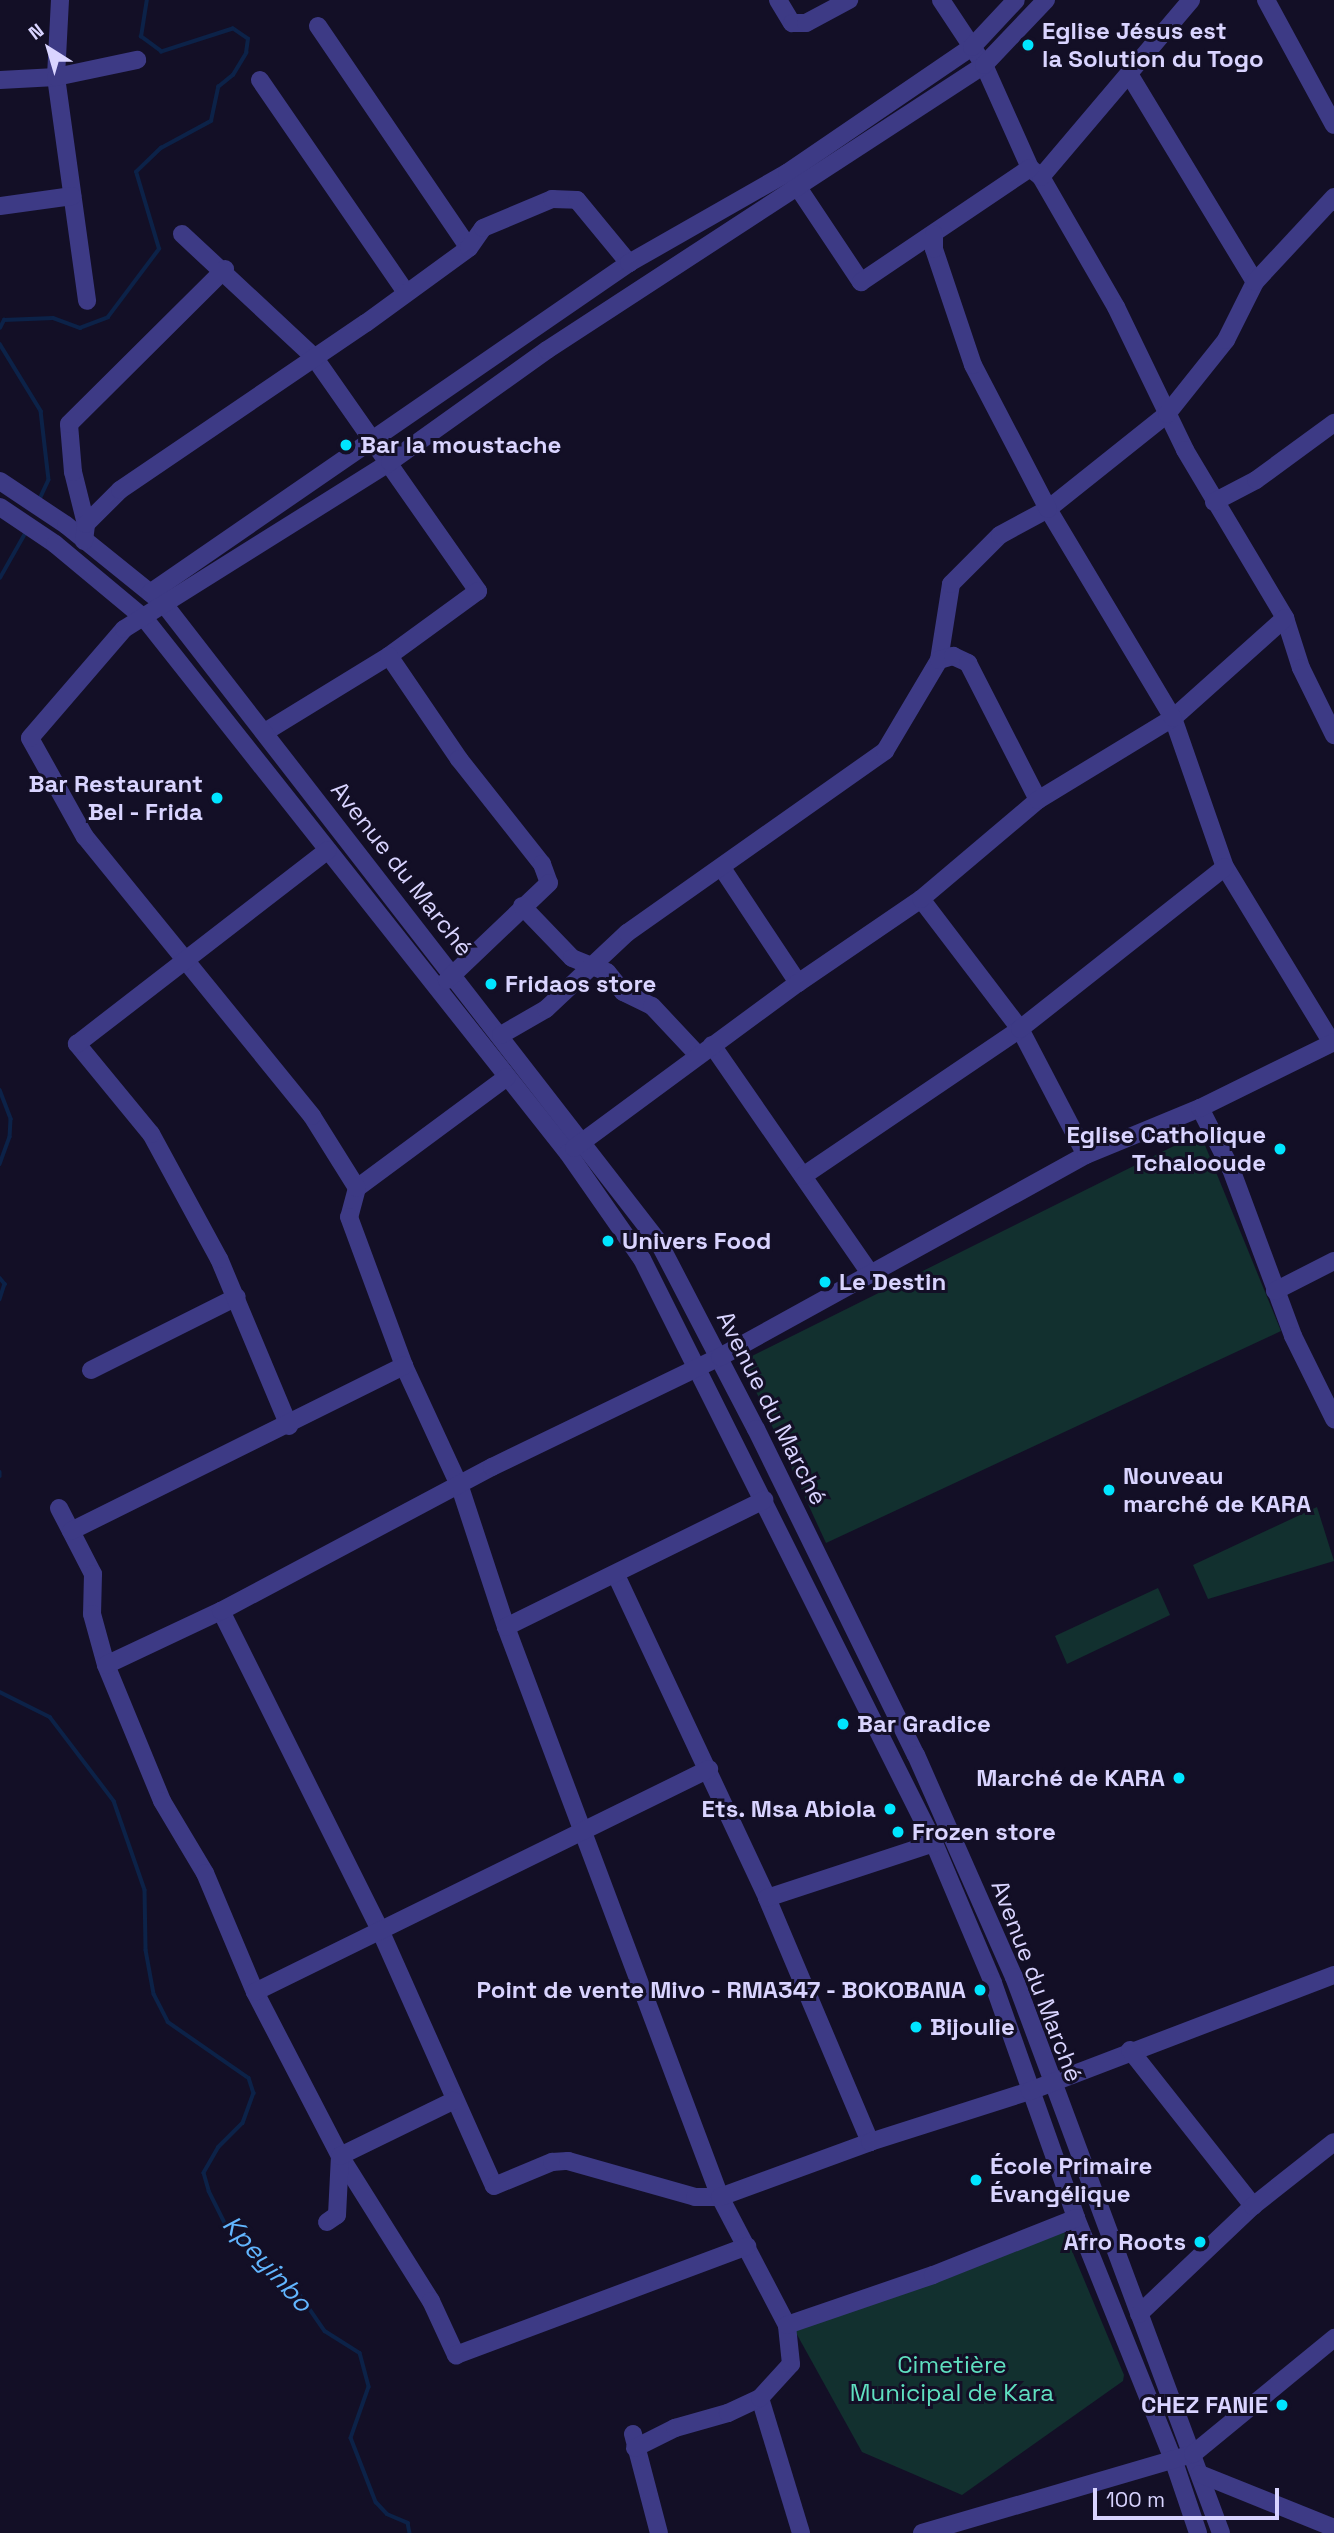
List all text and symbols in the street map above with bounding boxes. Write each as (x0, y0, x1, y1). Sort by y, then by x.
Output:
north arrow (14, 14, 84, 84)
place label: Eglise Jésus est la Solution du Togo (1042, 17, 1264, 73)
text: N (23, 18, 49, 46)
marker: Eglise Jésus est la Solution du Togo (1020, 37, 1036, 53)
place label: Bar la moustache (360, 431, 561, 459)
marker: Bar la moustache (338, 437, 354, 453)
place label: Bar Restaurant Bel - Frida (28, 770, 203, 826)
street label: Avenue du Marché (325, 776, 479, 962)
marker: Bar Restaurant Bel - Frida (209, 790, 225, 806)
place label: Fridaos store (505, 970, 656, 998)
marker: Fridaos store (483, 976, 499, 992)
place label: Eglise Catholique Tchalooude (1067, 1121, 1266, 1177)
marker: Eglise Catholique Tchalooude (1272, 1141, 1288, 1157)
place label: Univers Food (622, 1227, 771, 1255)
marker: Univers Food (600, 1233, 616, 1249)
place label: Le Destin (839, 1268, 946, 1296)
marker: Le Destin (817, 1274, 833, 1290)
street label: Avenue du Marché (711, 1306, 833, 1510)
place label: Nouveau marché de KARA (1123, 1462, 1311, 1518)
marker: Nouveau marché de KARA (1101, 1482, 1117, 1498)
place label: Bar Gradice (857, 1710, 991, 1738)
marker: Bar Gradice (835, 1716, 851, 1732)
place label: Marché de KARA (976, 1764, 1165, 1792)
marker: Marché de KARA (1171, 1770, 1187, 1786)
place label: Ets. Msa Abiola (700, 1795, 876, 1823)
marker: Ets. Msa Abiola (882, 1801, 898, 1817)
place label: Frozen store (912, 1818, 1056, 1846)
marker: Frozen store (890, 1824, 906, 1840)
street label: Avenue du Marché (985, 1876, 1089, 2086)
place label: Point de vente Mivo - RMA347 - BOKOBANA (474, 1976, 966, 2004)
marker: Point de vente Mivo - RMA347 - BOKOBANA (972, 1982, 988, 1998)
place label: Bijoulie (930, 2013, 1015, 2041)
marker: Bijoulie (908, 2019, 924, 2035)
place label: École Primaire Évangélique (990, 2152, 1152, 2208)
marker: École Primaire Évangélique (968, 2172, 984, 2188)
water label: Kpeyinbo (216, 2209, 318, 2319)
place label: Afro Roots (1063, 2228, 1186, 2256)
marker: Afro Roots (1192, 2234, 1208, 2250)
park label: Cimetière Municipal de Kara (850, 2351, 1054, 2407)
place label: CHEZ FANIE (1141, 2391, 1268, 2419)
marker: CHEZ FANIE (1274, 2397, 1290, 2413)
scale bar (1096, 2474, 1282, 2518)
text: 100 m (1106, 2486, 1165, 2513)

